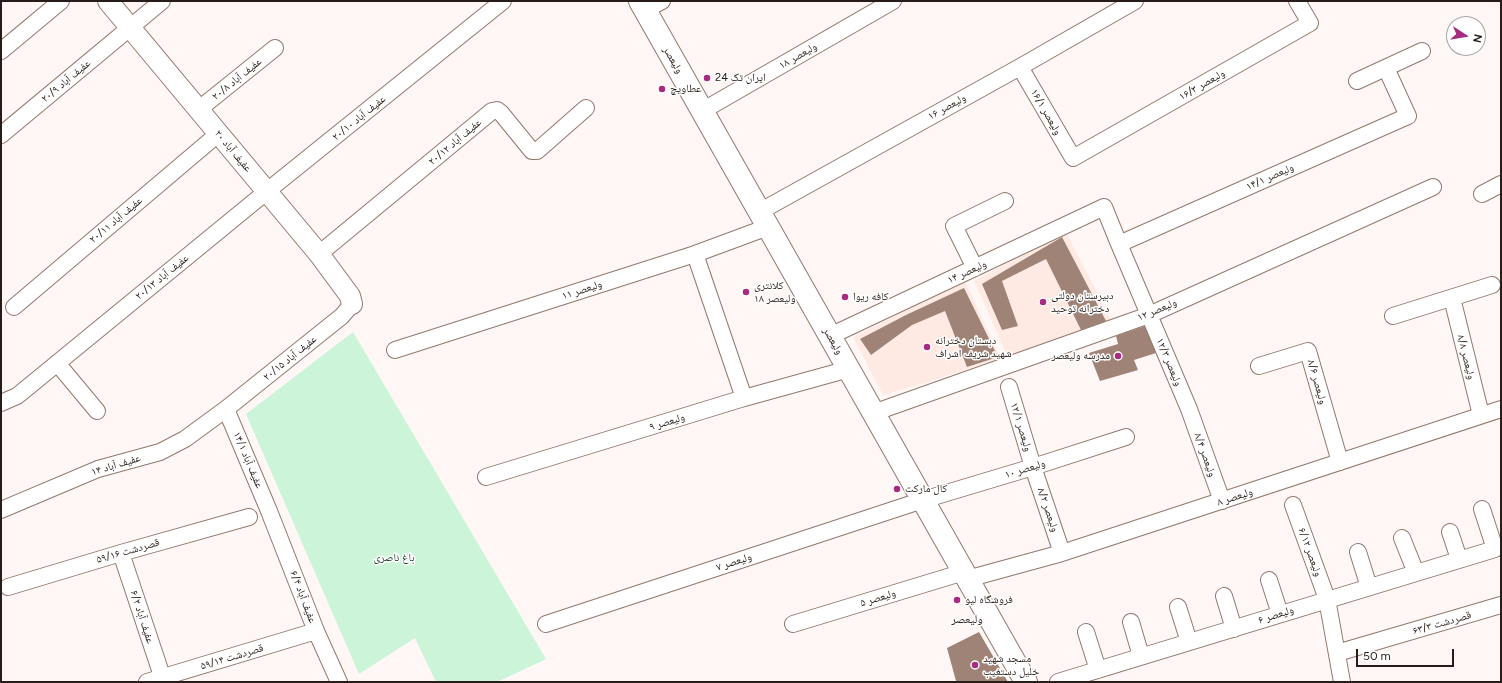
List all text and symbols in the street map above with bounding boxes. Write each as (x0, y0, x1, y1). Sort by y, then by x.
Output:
north arrow (1446, 16, 1486, 56)
text: N (1470, 33, 1484, 44)
street label: ۱۸ ولیعصر (777, 40, 819, 72)
street label: ولیعصر (660, 44, 686, 76)
street label: عفیف آباد ۲۰/۸ (209, 55, 265, 103)
street label: عفیف آباد ۲۰/۹ (39, 57, 93, 105)
street label: ۱۶/۳ ولیعصر (1177, 67, 1227, 103)
place label: ایران تک 24 (715, 71, 766, 85)
marker: ایران تک 24 (702, 73, 712, 83)
place label: عطاویچ (670, 82, 702, 96)
marker: عطاویچ (657, 84, 667, 94)
street label: ۱۶/۱ ولیعصر (1028, 87, 1064, 137)
street label: ۱۶ ولیعصر (926, 91, 968, 123)
street label: عفیف آباد ۲۰/۱۰ (330, 92, 388, 144)
street label: عفیف آباد ۲۰/۱۲ (426, 116, 484, 168)
street label: عفیف آباد ۲۰ (212, 127, 254, 175)
street label: ۱۴/۱ ولیعصر (1244, 161, 1296, 193)
street label: عفیف آباد ۲۰/۱۱ (87, 194, 145, 246)
street label: عفیف آباد ۲۰/۱۳ (133, 251, 191, 303)
street label: ۱۴ ولیعصر (945, 257, 989, 287)
street label: ۱۱ ولیعصر (560, 277, 604, 303)
place label: کلانتری ۱۸ ولیعصر (754, 279, 796, 305)
marker: کلانتری ۱۸ ولیعصر (741, 287, 751, 297)
place label: دبیرستان دولتی دخترانه توحید (1051, 289, 1114, 315)
place label: کافه ریوا (853, 290, 888, 304)
marker: کافه ریوا (840, 292, 850, 302)
street label: ۱۲ ولیعصر (1135, 296, 1179, 324)
marker: دبیرستان دولتی دخترانه توحید (1038, 297, 1048, 307)
street label: ولیعصر (820, 325, 846, 357)
street label: عفیف آباد ۲۰/۱۵ (261, 332, 319, 384)
street label: ۸/۸ ولیعصر (1454, 333, 1478, 381)
place label: دبستان دخترانه شهید شریف اشراف (935, 334, 1012, 360)
street label: ۱۲/۳ ولیعصر (1153, 336, 1185, 388)
marker: دبستان دخترانه شهید شریف اشراف (922, 342, 932, 352)
place label: مدرسه ولیعصر (1052, 349, 1110, 363)
marker: مدرسه ولیعصر (1113, 351, 1123, 361)
street label: ۸/۶ ولیعصر (1304, 358, 1330, 406)
street label: ۱۲/۱ ولیعصر (1007, 401, 1035, 453)
street label: ۹ ولیعصر (648, 410, 686, 434)
street label: عفیف آباد ۱۴/۱ (230, 430, 266, 490)
street label: ۸/۴ ولیعصر (1191, 431, 1219, 479)
street label: عفیف آباد ۱۴ (90, 451, 142, 479)
street label: ۱۰ ولیعصر (1003, 457, 1047, 481)
place label: کال مارکت (905, 482, 947, 496)
marker: کال مارکت (892, 484, 902, 494)
street label: ۸ ولیعصر (1216, 485, 1254, 509)
street label: ۸/۲ ولیعصر (1034, 486, 1062, 534)
street label: ۶/۱۲ ولیعصر (1295, 526, 1325, 578)
street label: ۵۹/۱۶ قصردشت (95, 536, 161, 566)
street label: ۷ ولیعصر (715, 550, 753, 574)
park label: باغ ناصری (374, 551, 414, 565)
street label: عفیف آباد ۶/۴ (287, 569, 319, 625)
street label: ۵ ولیعصر (859, 586, 897, 610)
street label: عفیف آباد ۶/۲ (127, 589, 157, 645)
place label: فروشگاه لیو (965, 593, 1013, 607)
marker: فروشگاه لیو (952, 595, 962, 605)
street label: ۶ ولیعصر (1257, 603, 1295, 627)
street label: ۶۳/۳ قصردشت (1411, 608, 1473, 638)
district label: ولیعصر (951, 612, 983, 626)
street label: ۵۹/۱۴ قصردشت (199, 641, 265, 673)
scale bar (1358, 641, 1456, 667)
text: 50 m (1363, 649, 1391, 663)
place label: مسجد شهید خلیل دستغیب (983, 652, 1039, 678)
marker: مسجد شهید خلیل دستغیب (970, 660, 980, 670)

